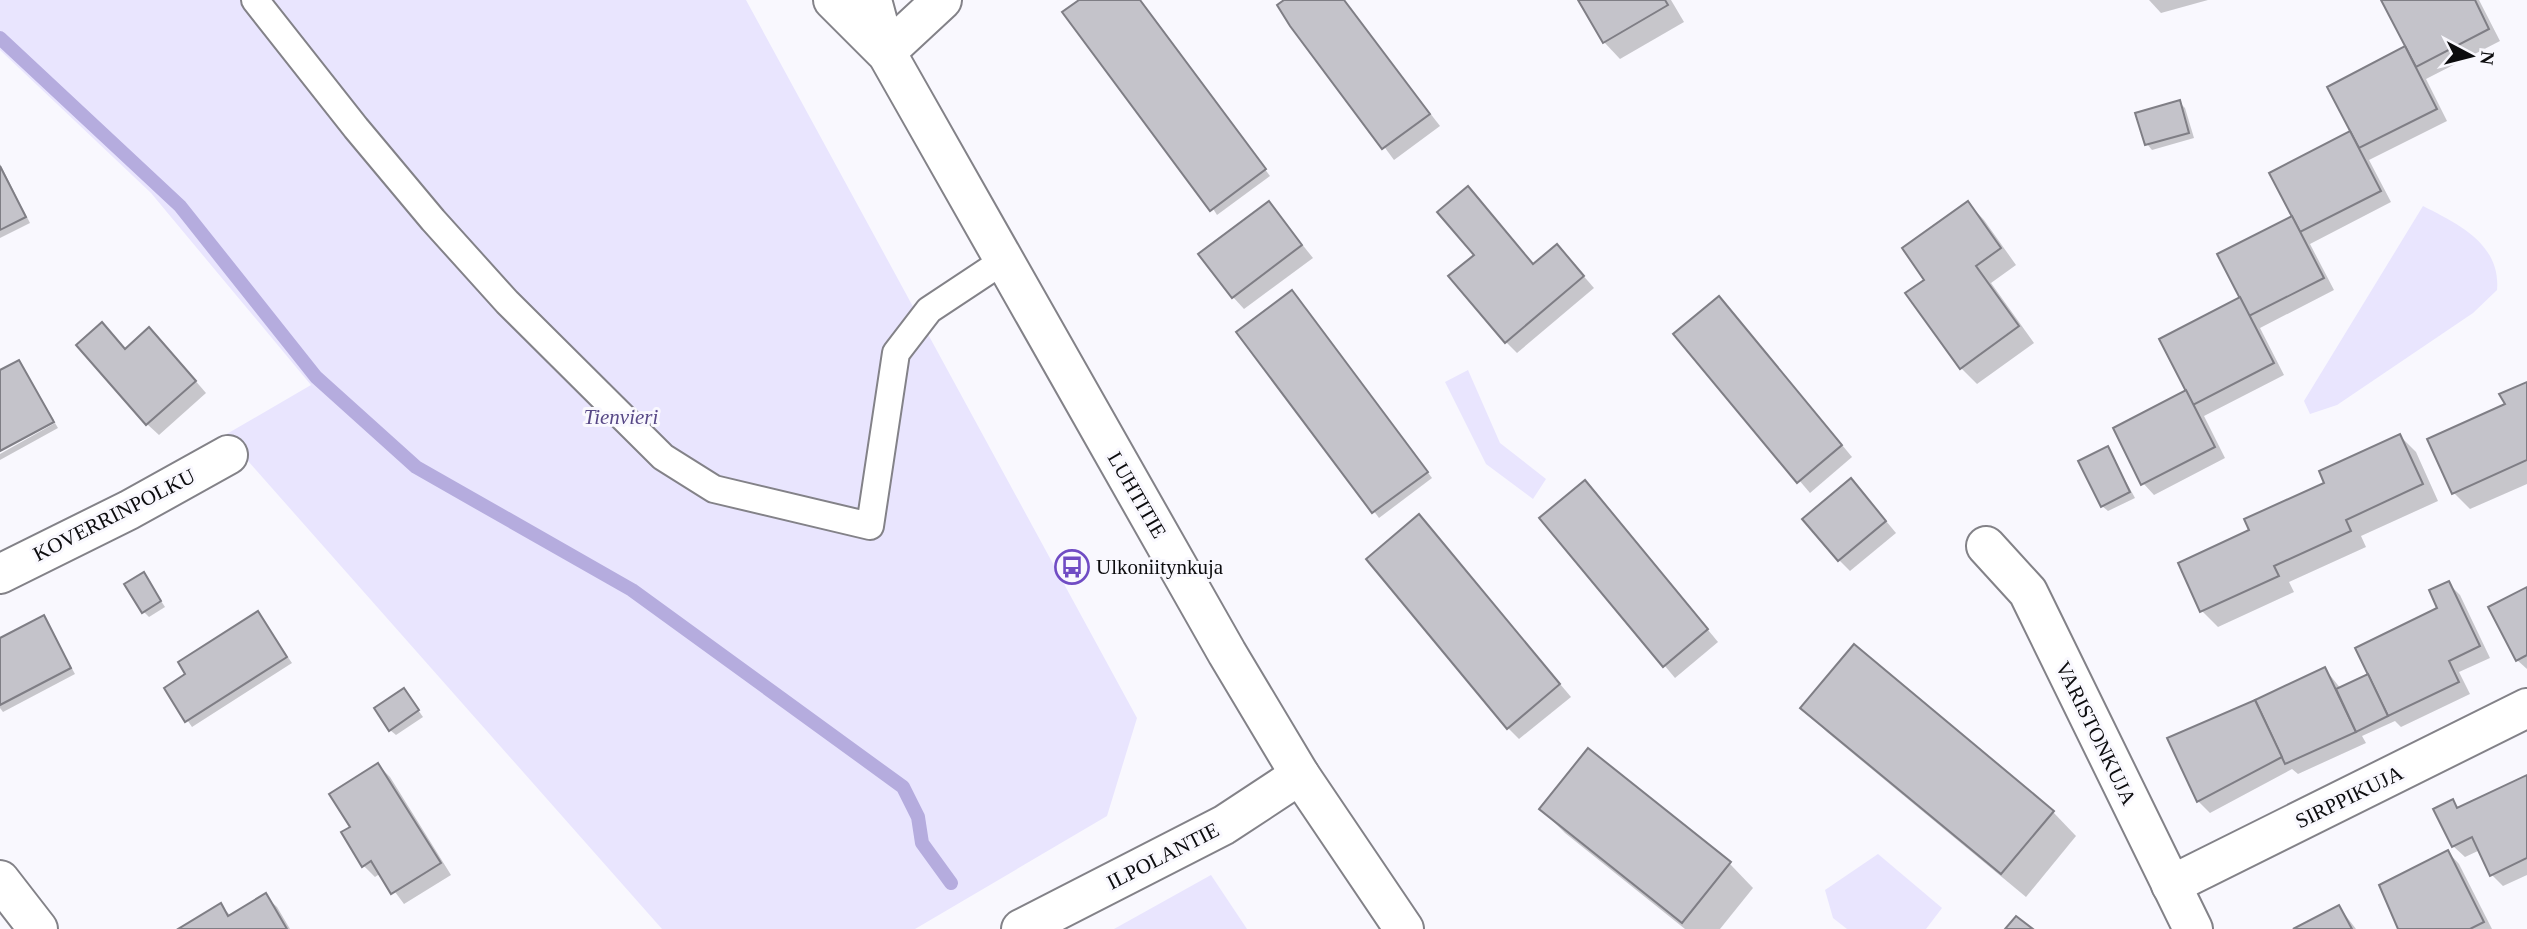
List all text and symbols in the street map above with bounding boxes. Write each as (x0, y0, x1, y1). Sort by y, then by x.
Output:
north arrow (2436, 21, 2506, 91)
text: N (2476, 50, 2499, 66)
park label: Tienvieri (584, 405, 658, 429)
street label: LUHTITIE (1103, 448, 1171, 542)
street label: KOVERRINPOLKU (29, 464, 199, 566)
bus stop icon: Ulkoniitynkuja (1053, 548, 1091, 586)
place label: Ulkoniitynkuja (1096, 555, 1224, 579)
street label: VARISTONKUJA (2051, 657, 2142, 809)
street label: SIRPPIKUJA (2291, 760, 2407, 833)
street label: ILPOLANTIE (1103, 818, 1223, 894)

